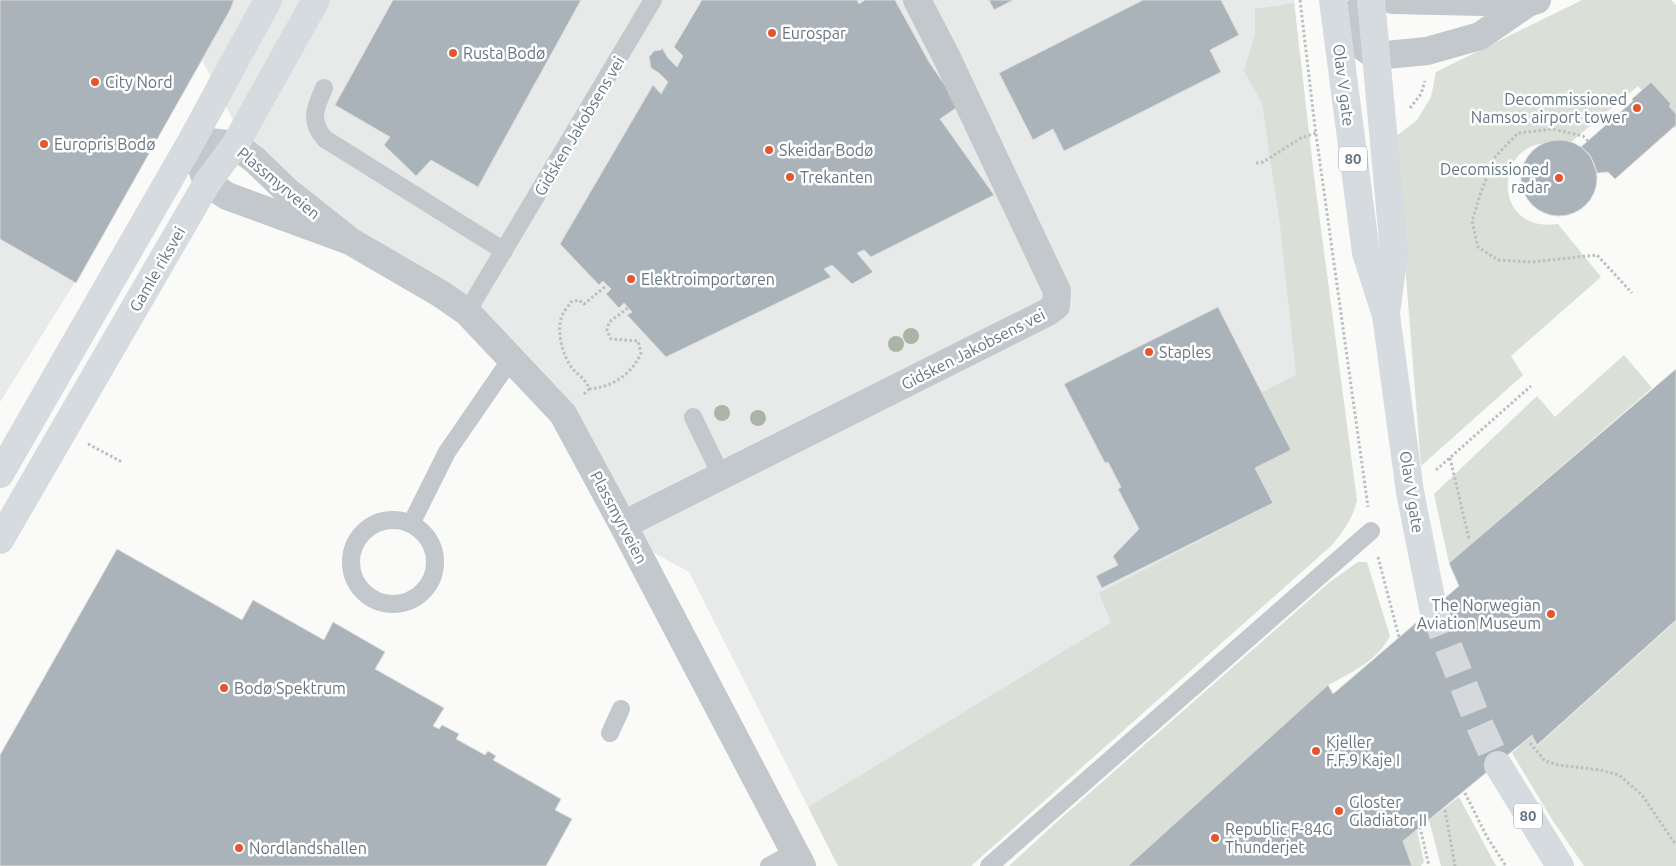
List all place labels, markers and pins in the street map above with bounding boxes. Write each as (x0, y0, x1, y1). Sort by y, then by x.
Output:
place label: Eurospar (782, 24, 846, 42)
marker: Eurospar (766, 27, 778, 39)
place label: Rusta Bodø (463, 44, 545, 62)
marker: Rusta Bodø (447, 47, 459, 59)
place label: City Nord (105, 73, 173, 91)
marker: City Nord (89, 76, 101, 88)
place label: Decommissioned Namsos airport tower (1471, 90, 1627, 126)
marker: Decommissioned Namsos airport tower (1631, 102, 1643, 114)
place label: Europris Bodø (54, 135, 156, 153)
marker: Europris Bodø (38, 138, 50, 150)
place label: Skeidar Bodø (779, 141, 873, 159)
marker: Skeidar Bodø (763, 144, 775, 156)
place label: Decomissioned radar (1440, 160, 1549, 196)
place label: Trekanten (800, 168, 873, 186)
marker: Trekanten (784, 171, 796, 183)
marker: Decomissioned radar (1553, 172, 1565, 184)
place label: Elektroimportøren (641, 270, 775, 288)
marker: Elektroimportøren (625, 273, 637, 285)
place label: Staples (1159, 343, 1211, 361)
marker: Staples (1143, 346, 1155, 358)
place label: The Norwegian Aviation Museum (1417, 596, 1541, 632)
marker: The Norwegian Aviation Museum (1545, 608, 1557, 620)
place label: Bodø Spektrum (234, 679, 346, 697)
marker: Bodø Spektrum (218, 682, 230, 694)
place label: Kjeller F.F.9 Kaje I (1326, 733, 1400, 769)
marker: Kjeller F.F.9 Kaje I (1310, 745, 1322, 757)
place label: Gloster Gladiator II (1349, 793, 1427, 829)
marker: Gloster Gladiator II (1333, 805, 1345, 817)
place label: Republic F-84G Thunderjet (1225, 820, 1333, 856)
marker: Republic F-84G Thunderjet (1209, 832, 1221, 844)
place label: Nordlandshallen (249, 839, 367, 857)
marker: Nordlandshallen (233, 842, 245, 854)

